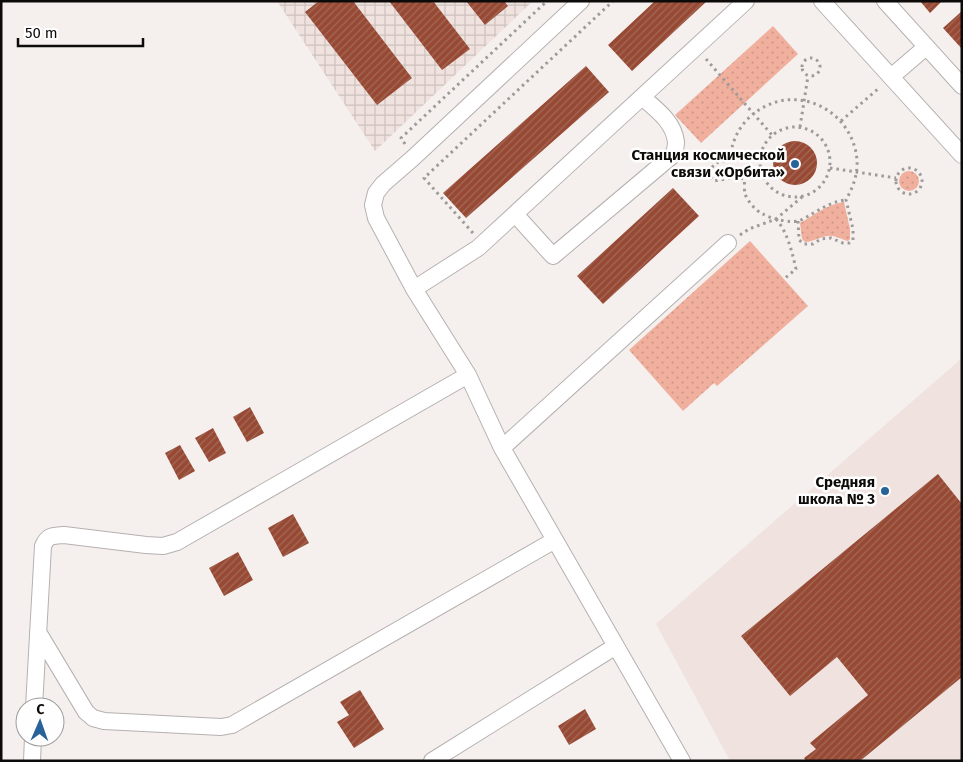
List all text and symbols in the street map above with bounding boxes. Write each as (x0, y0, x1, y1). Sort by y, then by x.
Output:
scale bar (18, 15, 142, 47)
text: 50 m (25, 24, 58, 42)
place label: Станция космической связи «Орбита» (632, 146, 785, 181)
marker: Станция космической связи «Орбита» (789, 158, 801, 170)
place label: Средняя школа № 3 (798, 473, 875, 508)
marker: Средняя школа № 3 (879, 485, 891, 497)
north arrow (15, 697, 65, 747)
text: С (36, 701, 45, 718)

